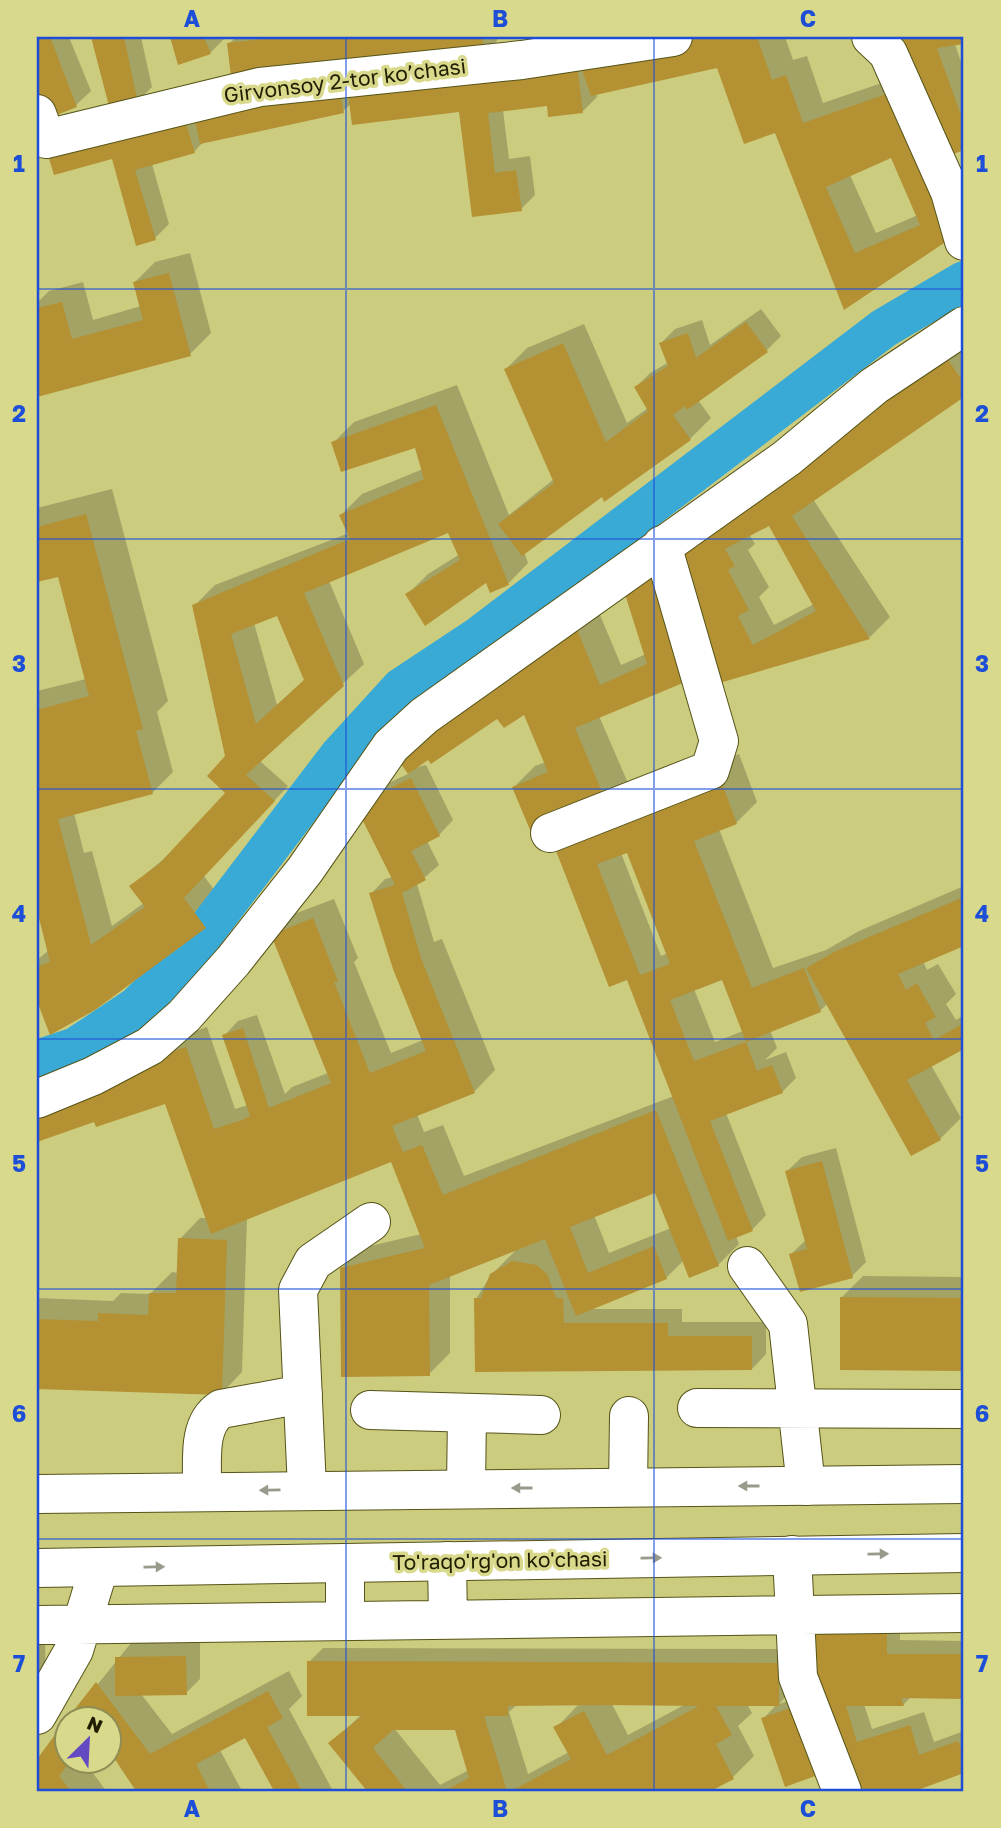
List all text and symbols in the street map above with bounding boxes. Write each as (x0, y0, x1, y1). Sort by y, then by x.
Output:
text: A (184, 4, 201, 32)
text: B (492, 4, 508, 32)
text: C (800, 4, 816, 32)
street label: Girvonsoy 2-tor koʼchasi (222, 52, 467, 108)
text: 1 (13, 149, 25, 177)
text: 1 (976, 149, 988, 177)
text: 2 (12, 399, 26, 427)
text: 2 (975, 399, 989, 427)
text: 3 (12, 649, 26, 677)
text: 3 (975, 649, 989, 677)
text: 4 (12, 899, 26, 927)
text: 4 (975, 899, 989, 927)
text: 5 (12, 1149, 26, 1177)
text: 5 (975, 1149, 989, 1177)
text: 6 (12, 1399, 26, 1427)
text: 6 (975, 1399, 989, 1427)
one-way arrow (738, 1480, 760, 1492)
one-way arrow (510, 1482, 532, 1493)
one-way arrow (258, 1484, 280, 1496)
street label: To'raqo'rg'on ko'chasi (392, 1545, 608, 1575)
one-way arrow (868, 1548, 890, 1560)
one-way arrow (640, 1552, 662, 1564)
one-way arrow (143, 1561, 165, 1573)
text: 7 (13, 1649, 25, 1677)
text: 7 (976, 1649, 988, 1677)
north arrow (52, 1706, 122, 1776)
text: N (84, 1711, 106, 1737)
text: A (184, 1794, 201, 1822)
text: B (492, 1794, 508, 1822)
text: C (800, 1794, 816, 1822)

